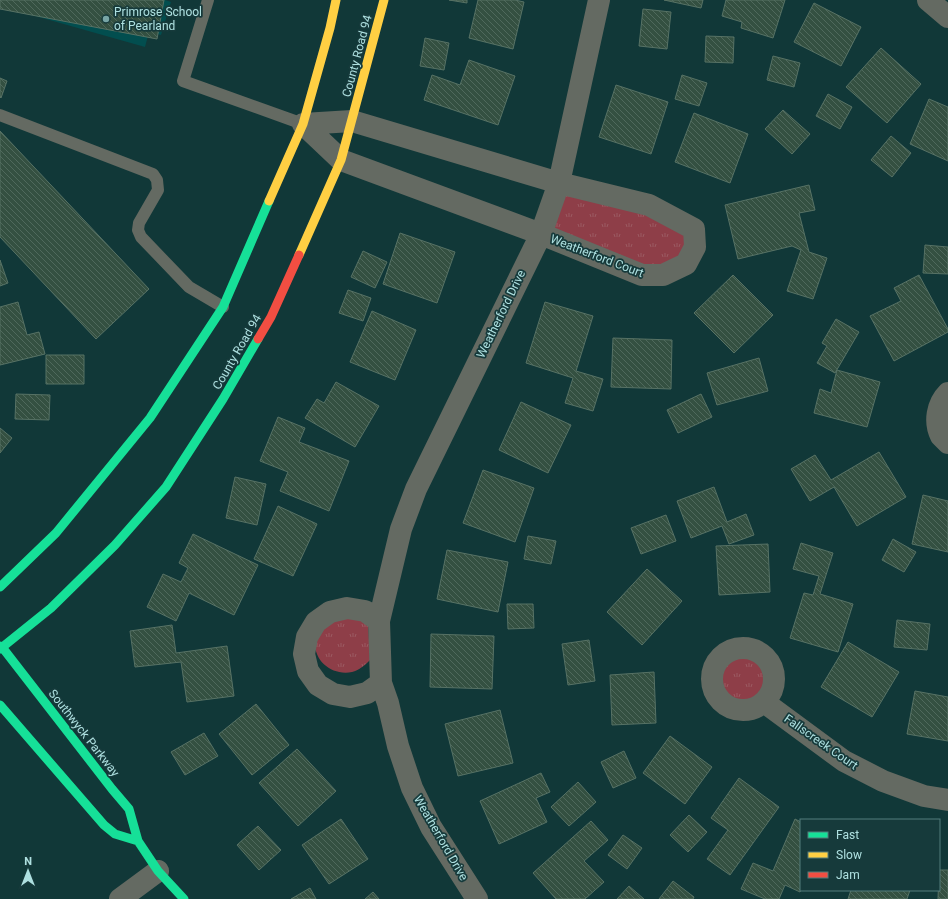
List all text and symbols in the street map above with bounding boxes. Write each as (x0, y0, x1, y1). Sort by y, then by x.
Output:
place label: Primrose School of Pearland (114, 5, 202, 33)
street label: County Road 94 (339, 13, 375, 99)
marker: Primrose School of Pearland (101, 14, 111, 24)
street label: Weatherford Court (548, 232, 646, 280)
street label: Weatherford Drive (474, 268, 528, 360)
street label: County Road 94 (210, 312, 264, 392)
street label: Southwyck Parkway (46, 687, 122, 779)
street label: Fallscreek Court (782, 711, 861, 773)
street label: Weatherford Drive (411, 793, 471, 883)
legend (800, 819, 940, 891)
text: Fast (836, 828, 859, 842)
text: Slow (836, 848, 862, 862)
north arrow (8, 851, 48, 891)
text: N (24, 855, 32, 868)
text: Jam (836, 868, 860, 882)

